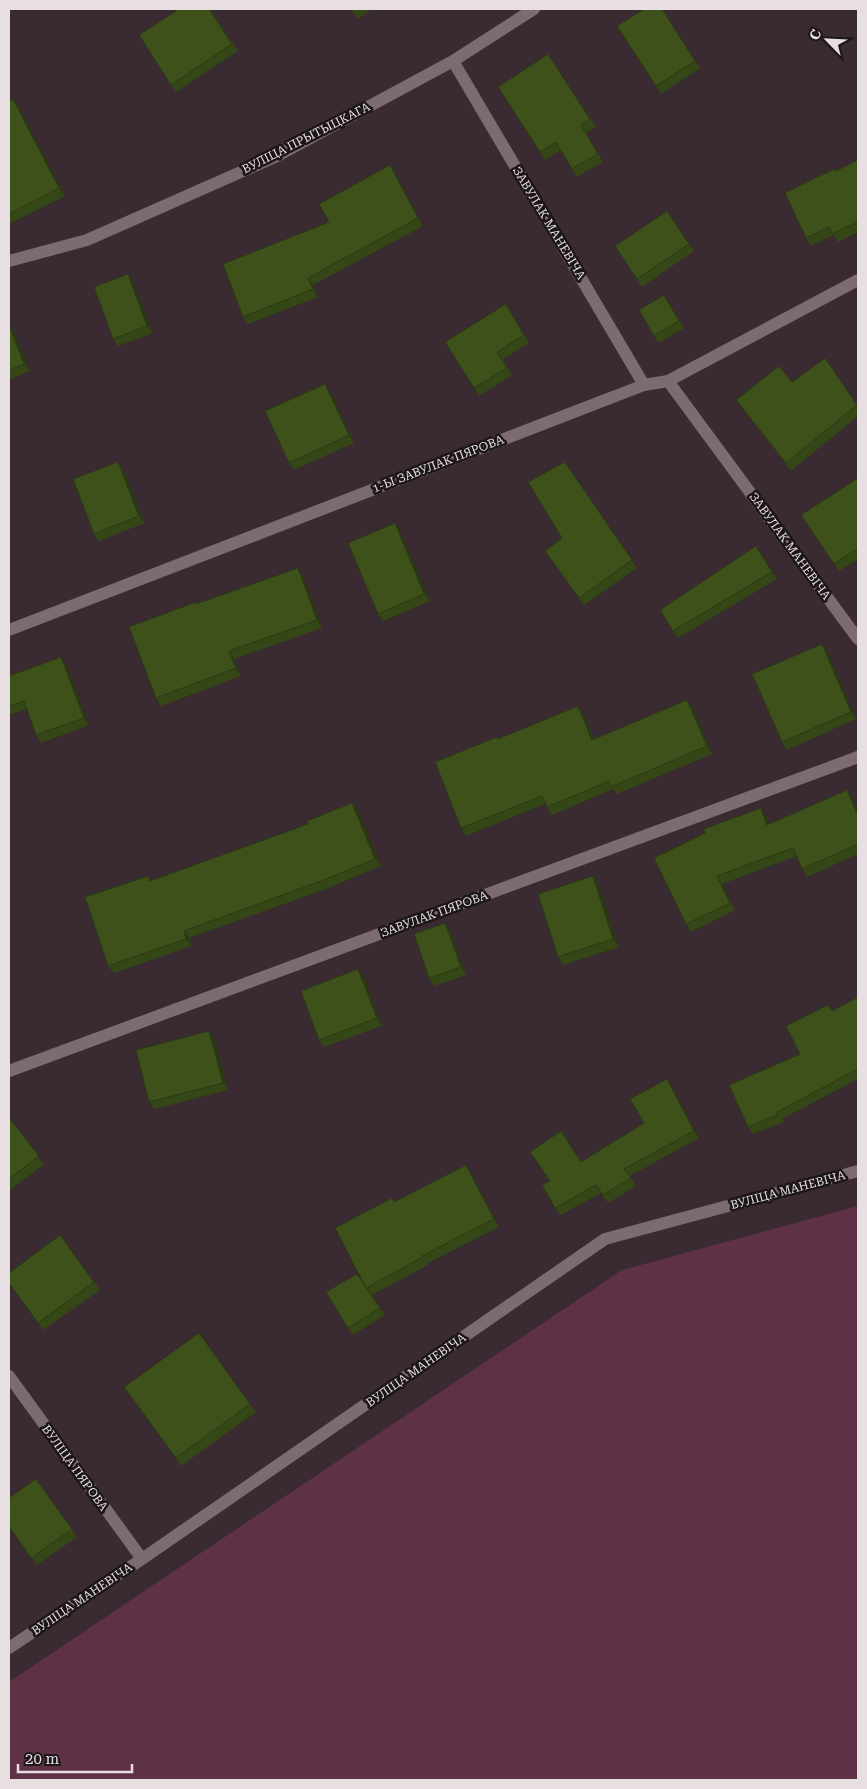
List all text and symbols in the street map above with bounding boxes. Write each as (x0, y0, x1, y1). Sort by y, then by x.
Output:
north arrow (802, 15, 852, 65)
text: С (806, 27, 825, 42)
street label: ВУЛІЦА ПРЫТЫЦКАГА (240, 99, 373, 176)
street label: ЗАВУЛАК МАНЕВІЧА (510, 164, 589, 282)
street label: 1-Ы ЗАВУЛАК ПЯРОВА (370, 432, 506, 496)
street label: ЗАВУЛАК МАНЕВІЧА (746, 490, 834, 603)
street label: ЗАВУЛАК ПЯРОВА (378, 888, 490, 940)
street label: ВУЛІЦА МАНЕВІЧА (729, 1168, 848, 1212)
street label: ВУЛІЦА МАНЕВІЧА (363, 1330, 469, 1410)
street label: ВУЛІЦА ПЯРОВА (39, 1422, 111, 1514)
street label: ВУЛІЦА МАНЕВІЧА (29, 1560, 136, 1638)
scale bar (18, 1742, 131, 1774)
text: 20 m (25, 1750, 60, 1768)

